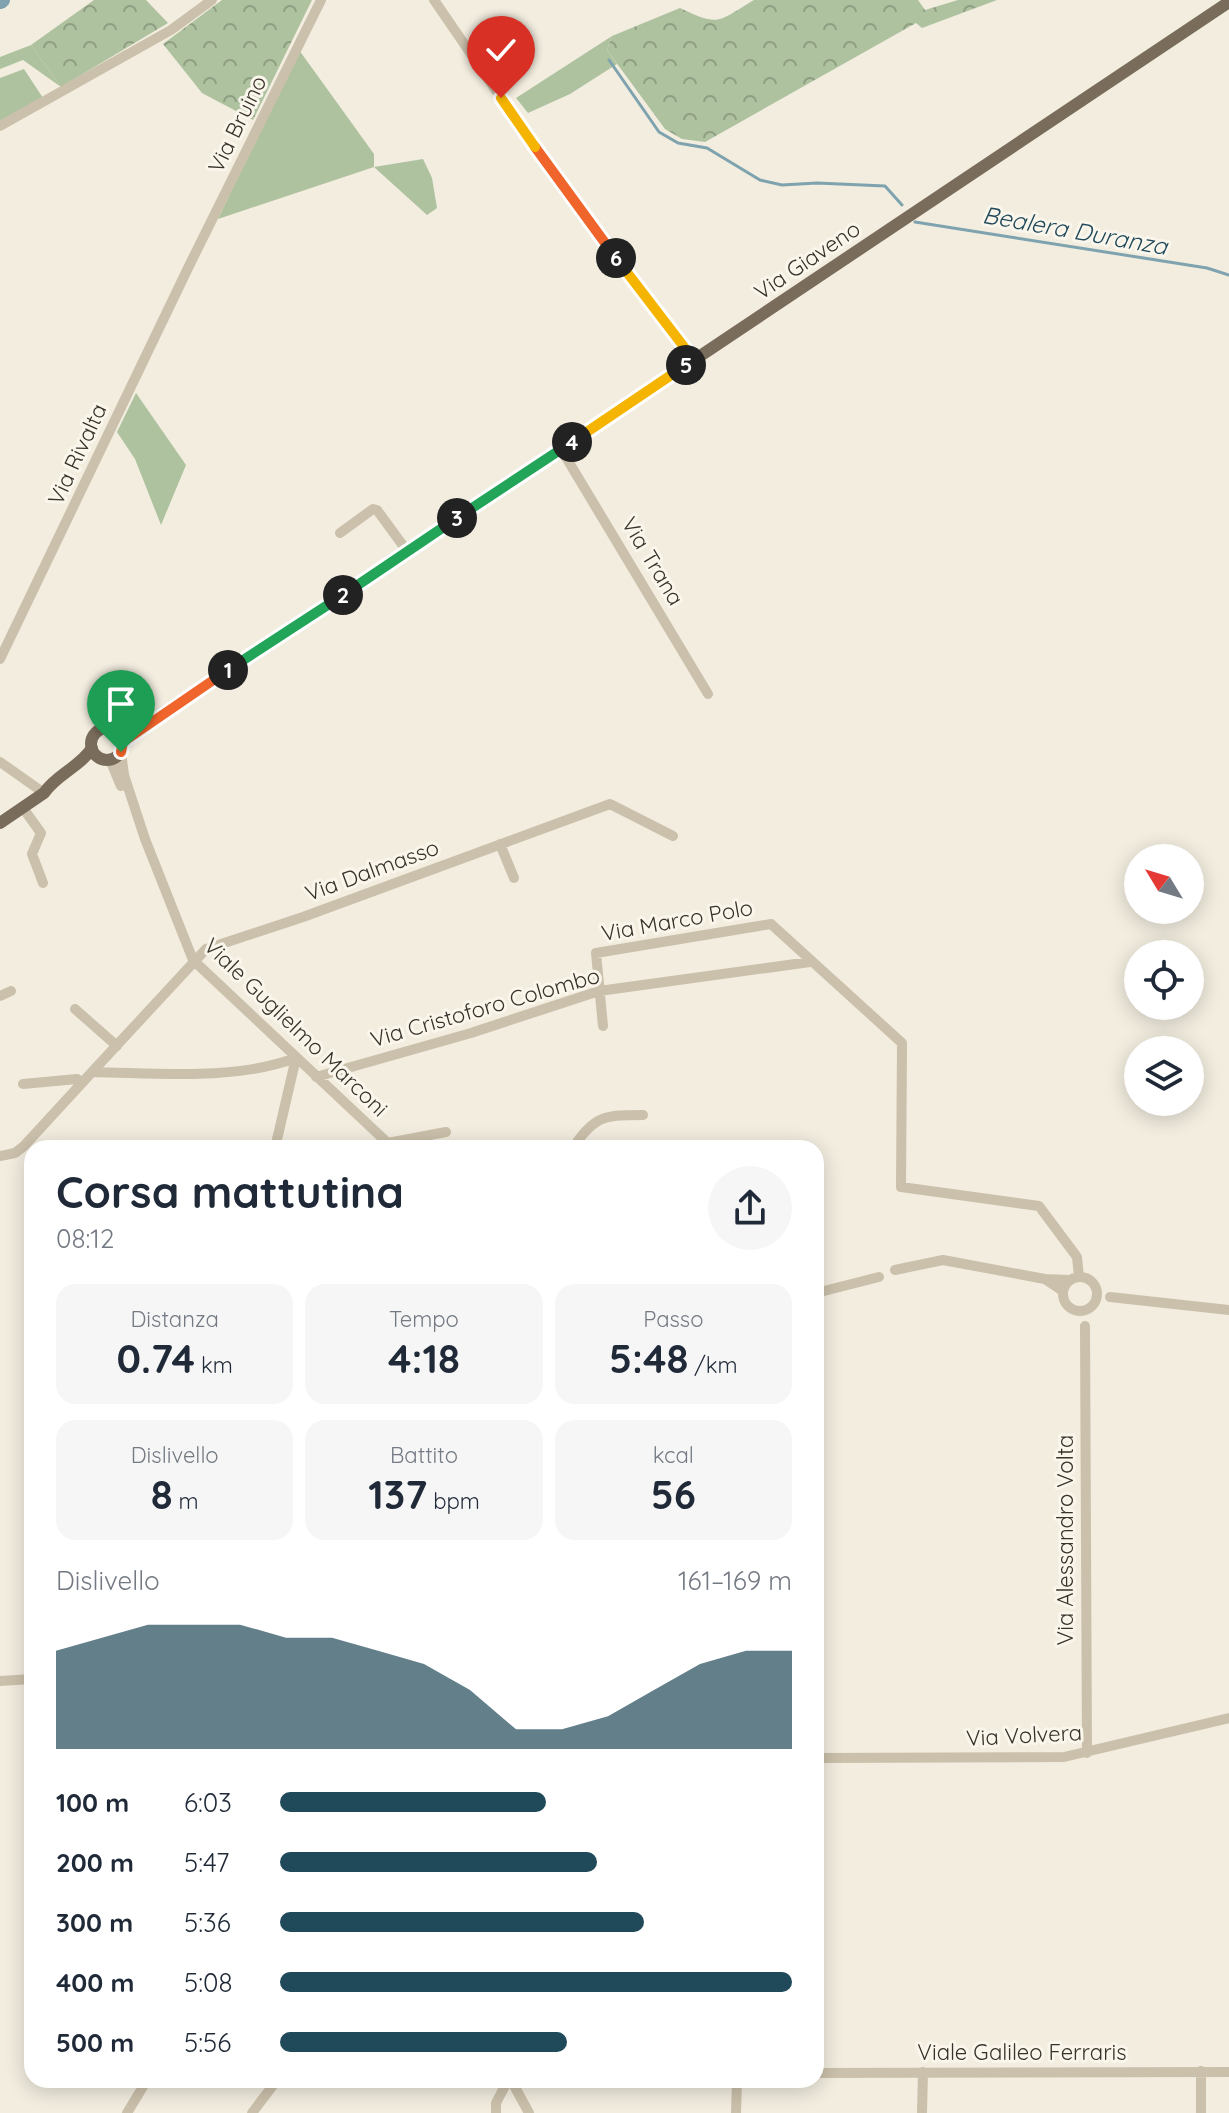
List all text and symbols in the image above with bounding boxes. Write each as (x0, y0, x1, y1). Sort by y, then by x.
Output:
pin (467, 16, 535, 98)
icon: check (479, 28, 523, 72)
street label: Via Bruino (201, 71, 273, 177)
water label: Bealera Duranza (980, 199, 1171, 261)
street label: Via Giaveno (749, 214, 865, 306)
pin: 6 (596, 238, 636, 278)
text: 6 (610, 244, 622, 272)
pin: 5 (666, 345, 706, 385)
text: 5 (680, 351, 692, 379)
street label: Via Rivalta (41, 399, 113, 509)
pin: 4 (552, 422, 592, 462)
text: 4 (566, 428, 578, 456)
pin: 3 (437, 498, 477, 538)
text: 3 (451, 504, 463, 532)
street label: Via Trana (616, 512, 690, 610)
pin: 2 (323, 575, 363, 615)
text: 2 (337, 581, 349, 609)
pin: 1 (208, 650, 248, 690)
text: 1 (224, 656, 232, 684)
pin (87, 670, 155, 752)
icon: arrive (99, 682, 143, 726)
street label: Via Dalmasso (301, 833, 443, 907)
north arrow (1124, 844, 1204, 924)
map controls (1124, 844, 1204, 1116)
street label: Via Marco Polo (599, 893, 755, 947)
street label: Viale Guglielmo Marconi (198, 932, 394, 1122)
button: locate (1124, 940, 1204, 1020)
street label: Via Cristoforo Colombo (367, 961, 603, 1053)
button: layers (1124, 1036, 1204, 1116)
text: Corsa mattutina (56, 1164, 404, 1219)
button: share (708, 1166, 792, 1250)
text: 08:12 (56, 1222, 114, 1255)
text: Distanza (131, 1305, 219, 1333)
text: Tempo (389, 1305, 459, 1333)
text: Passo (643, 1305, 703, 1333)
text: 0.74 (117, 1333, 195, 1383)
text: 4:18 (388, 1333, 460, 1383)
text: 5:48 (609, 1333, 688, 1383)
text: km (195, 1351, 233, 1379)
text: /km (688, 1351, 738, 1379)
street label: Via Alessandro Volta (1051, 1435, 1079, 1645)
text: Dislivello (131, 1441, 219, 1469)
text: Battito (390, 1441, 458, 1469)
text: kcal (653, 1441, 694, 1469)
text: 8 (151, 1469, 173, 1519)
text: 137 (368, 1469, 427, 1519)
text: 56 (651, 1469, 696, 1519)
text: m (173, 1487, 199, 1515)
text: bpm (427, 1487, 480, 1515)
text: Dislivello (56, 1564, 160, 1597)
text: 161–169 m (678, 1564, 792, 1597)
street label: Via Volvera (965, 1718, 1083, 1752)
text: 100 m (56, 1786, 129, 1819)
text: 6:03 (184, 1786, 232, 1819)
text: 200 m (56, 1846, 134, 1879)
text: 5:47 (184, 1846, 229, 1879)
text: 300 m (56, 1906, 133, 1939)
text: 5:36 (184, 1906, 231, 1939)
text: 400 m (56, 1966, 134, 1999)
text: 5:08 (184, 1966, 233, 1999)
text: 500 m (56, 2026, 134, 2059)
text: 5:56 (184, 2026, 231, 2059)
street label: Viale Galileo Ferraris (917, 2038, 1127, 2066)

